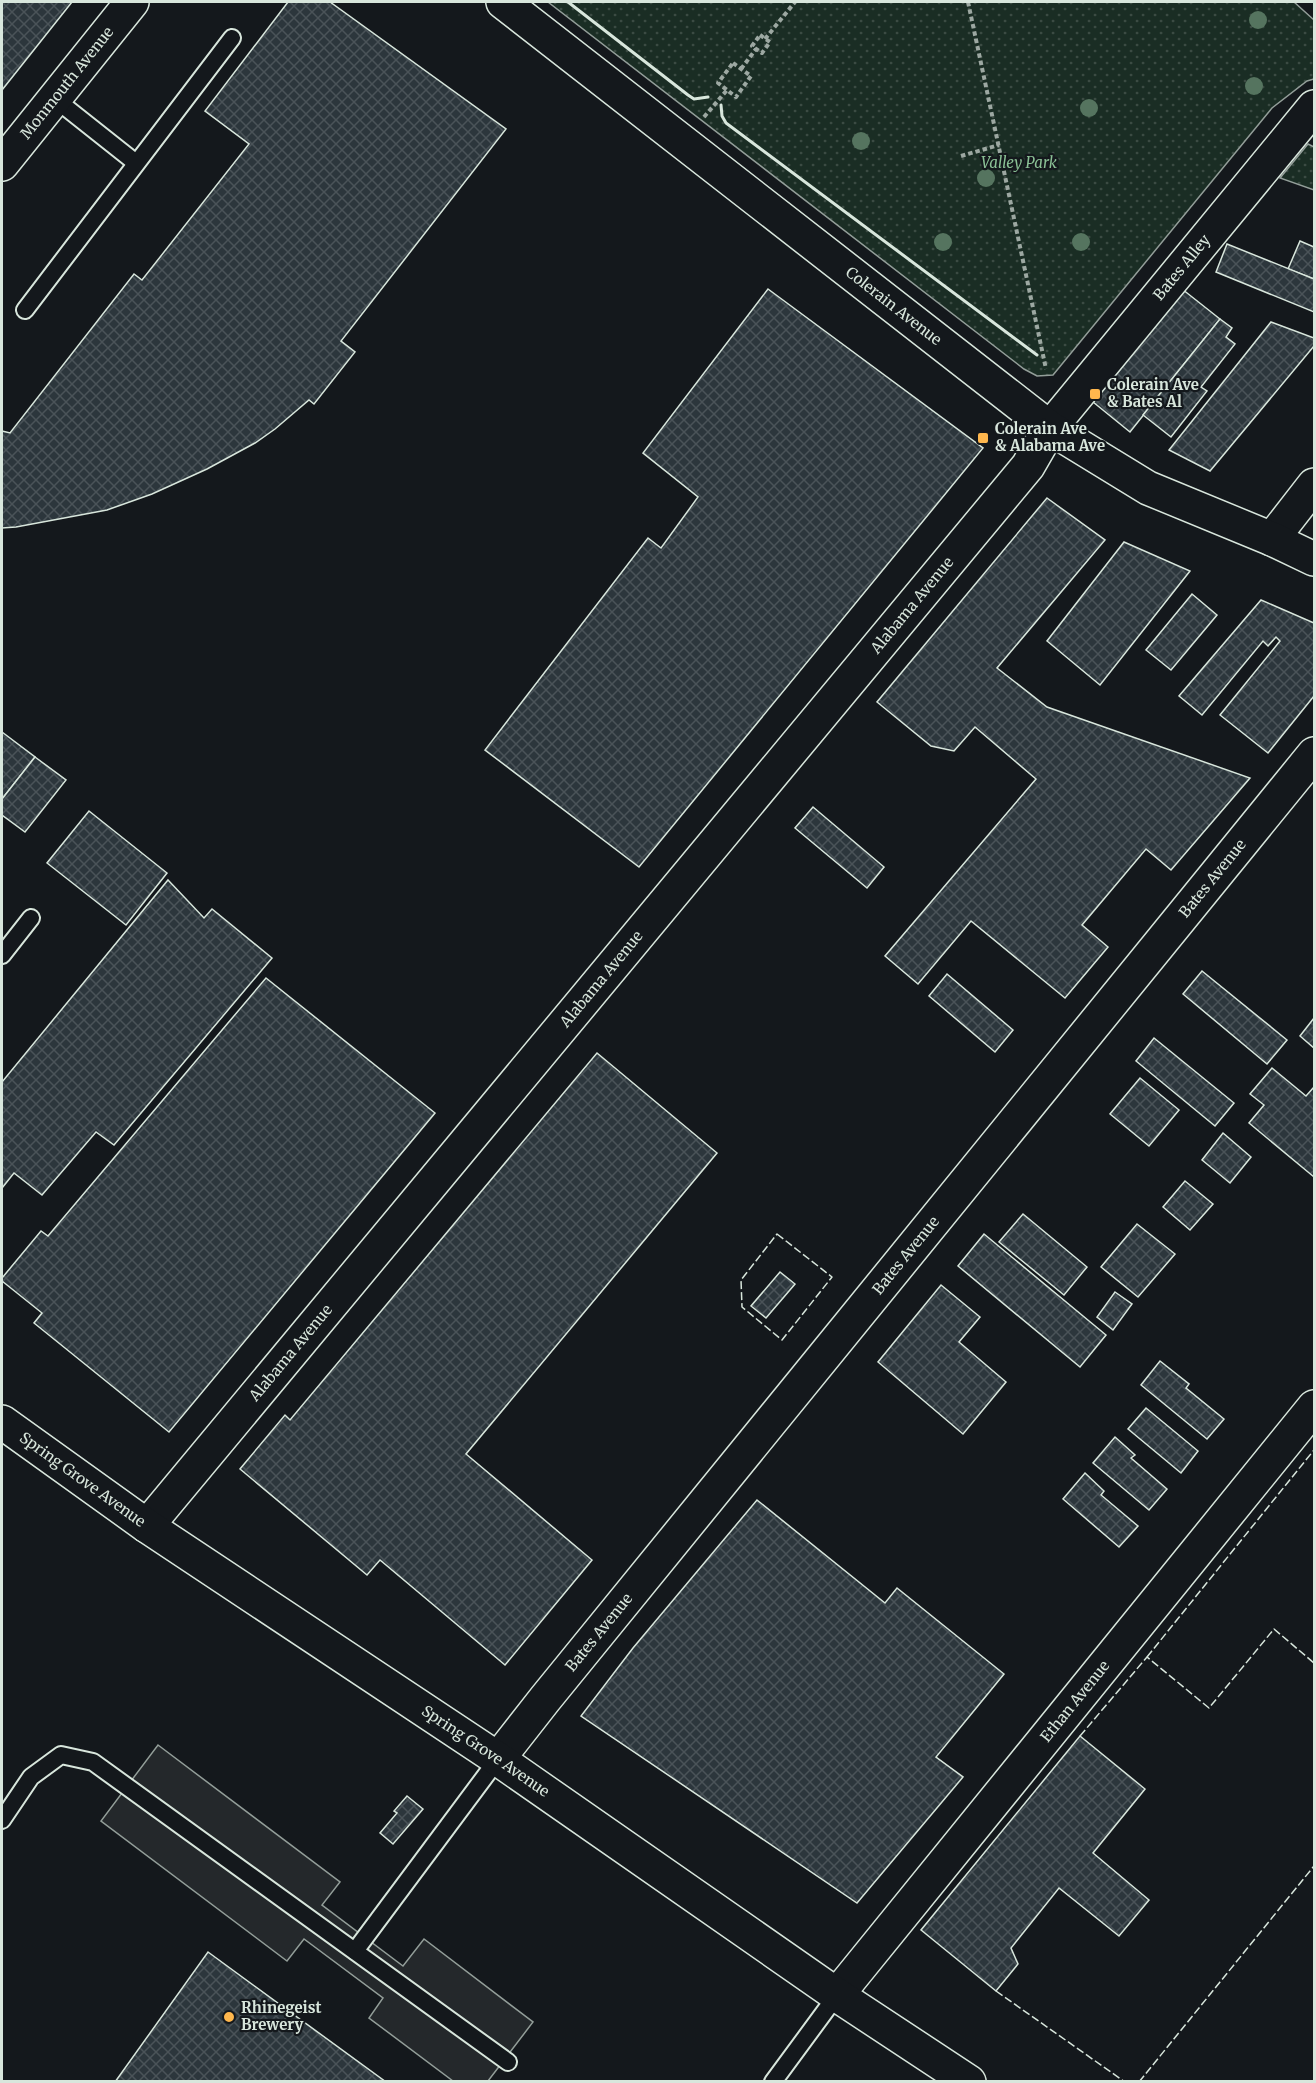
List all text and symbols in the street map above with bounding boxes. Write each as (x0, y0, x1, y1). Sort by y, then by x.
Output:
street label: Monmouth Avenue (16, 23, 117, 142)
park label: Valley Park (981, 153, 1058, 172)
street label: Bates Alley (1149, 230, 1214, 304)
street label: Colerain Avenue (842, 262, 946, 349)
place label: Colerain Ave & Bates Al (1107, 375, 1199, 411)
marker: Colerain Ave & Bates Al (1088, 387, 1102, 401)
place label: Colerain Ave & Alabama Ave (995, 419, 1105, 455)
marker: Colerain Ave & Alabama Ave (976, 431, 990, 445)
street label: Alabama Avenue (865, 553, 957, 658)
street label: Bates Avenue (1175, 835, 1250, 921)
street label: Alabama Avenue (555, 927, 647, 1032)
street label: Bates Avenue (868, 1212, 943, 1298)
street label: Alabama Avenue (244, 1300, 336, 1406)
street label: Spring Grove Avenue (16, 1428, 149, 1531)
street label: Bates Avenue (561, 1589, 636, 1675)
street label: Ethan Avenue (1036, 1656, 1114, 1746)
street label: Spring Grove Avenue (418, 1701, 553, 1801)
place label: Rhinegeist Brewery (241, 1998, 321, 2034)
marker: Rhinegeist Brewery (222, 2010, 236, 2024)

